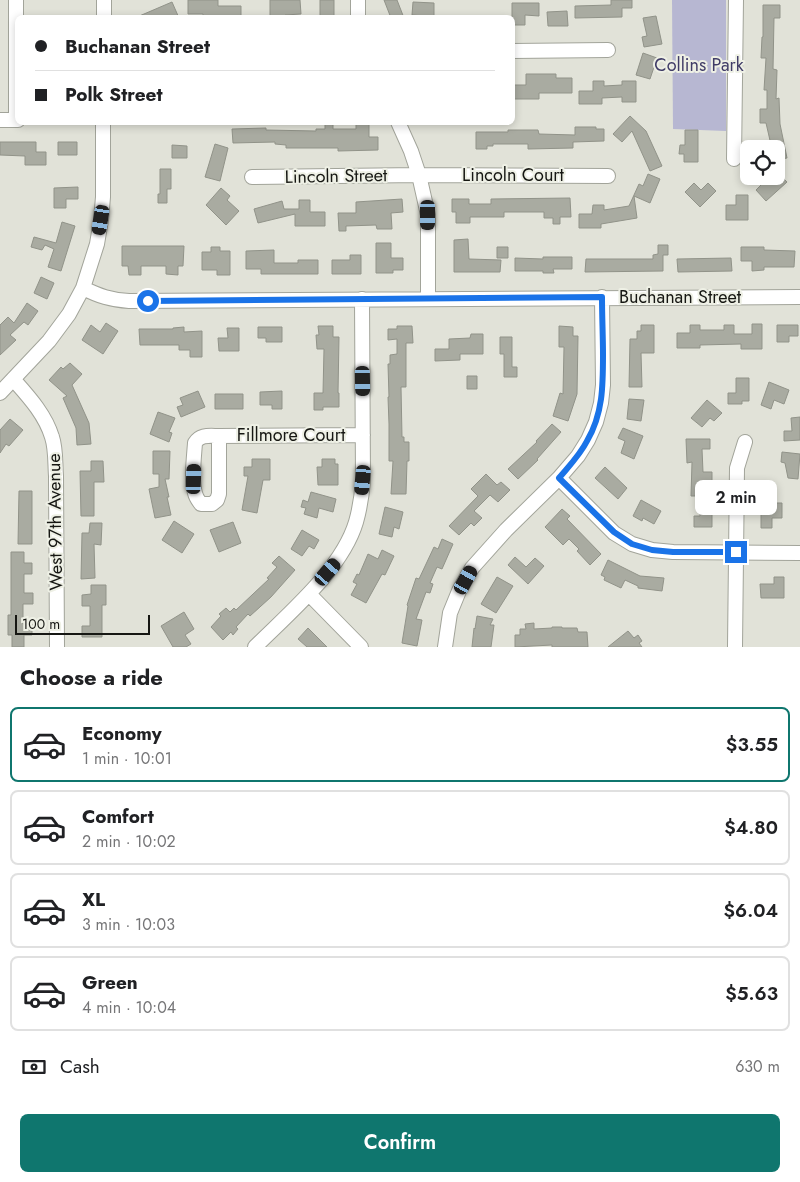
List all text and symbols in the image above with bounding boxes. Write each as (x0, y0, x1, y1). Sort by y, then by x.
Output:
text: Buchanan Street (65, 33, 210, 60)
park label: Collins Park (654, 52, 744, 78)
text: Polk Street (65, 81, 163, 108)
map controls (740, 140, 785, 185)
button: locate (740, 140, 785, 185)
street label: Lincoln Street (284, 162, 388, 190)
street label: Lincoln Court (462, 162, 565, 188)
car (420, 200, 435, 230)
car (91, 204, 110, 236)
street label: Buchanan Street (619, 284, 742, 310)
route start (137, 290, 159, 312)
car (355, 366, 370, 396)
street label: Fillmore Court (237, 422, 346, 448)
street label: West 97th Avenue (41, 453, 69, 591)
car (185, 464, 202, 494)
car (354, 464, 371, 496)
callout: 2 min (695, 480, 777, 514)
text: 2 min (715, 486, 757, 509)
route end (725, 541, 747, 563)
car (312, 556, 343, 588)
car (452, 563, 479, 597)
scale bar (15, 612, 150, 635)
text: 100 m (22, 614, 60, 634)
text: Choose a ride (20, 661, 163, 693)
text: Economy (82, 720, 162, 747)
icon: car (22, 722, 67, 767)
text: $3.55 (726, 731, 778, 758)
text: 1 min · 10:01 (82, 747, 172, 770)
text: Comfort (82, 803, 154, 830)
icon: car (22, 805, 67, 850)
text: $4.80 (724, 814, 778, 841)
text: 2 min · 10:02 (82, 830, 176, 853)
text: XL (82, 886, 105, 913)
icon: car (22, 888, 67, 933)
text: $6.04 (723, 897, 778, 924)
text: 3 min · 10:03 (82, 913, 175, 936)
text: Green (82, 969, 138, 996)
icon: car (22, 971, 67, 1016)
text: $5.63 (725, 980, 778, 1007)
text: 4 min · 10:04 (82, 996, 176, 1019)
icon: cash (20, 1053, 48, 1081)
text: Cash (60, 1053, 100, 1080)
text: 630 m (735, 1055, 780, 1078)
button: Confirm (20, 1114, 780, 1172)

